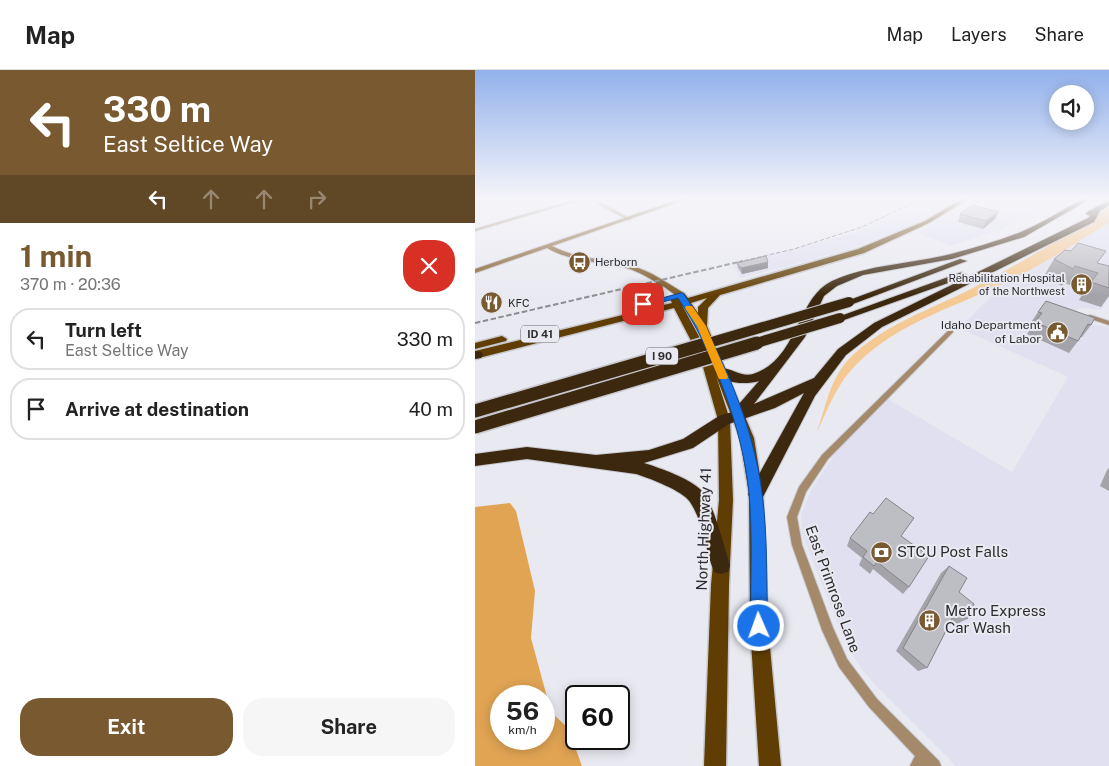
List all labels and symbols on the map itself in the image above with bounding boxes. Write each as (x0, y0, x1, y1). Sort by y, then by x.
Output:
bus stop icon: Herborn (567, 250, 591, 274)
place label: Herborn (595, 256, 637, 268)
place label: Rehabilitation Hospital of the Northwest (948, 272, 1065, 297)
building icon: Rehabilitation Hospital of the Northwest (1069, 272, 1093, 296)
pin (622, 283, 664, 325)
restaurant icon: KFC (480, 291, 504, 315)
place label: KFC (508, 297, 530, 309)
place label: Idaho Department of Labor (941, 318, 1041, 346)
public building icon: Idaho Department of Labor (1045, 320, 1069, 344)
road number: ID 41 (521, 325, 559, 342)
road number: I 90 (646, 348, 678, 364)
street label: North Highway 41 (693, 467, 714, 591)
street label: East Primrose Lane (803, 523, 864, 655)
bank icon: STCU Post Falls (869, 540, 893, 564)
place label: STCU Post Falls (897, 543, 1008, 560)
position arrow (732, 599, 784, 651)
place label: Metro Express Car Wash (945, 602, 1046, 636)
building icon: Metro Express Car Wash (917, 608, 941, 632)
speed limit sign: 60 (565, 685, 630, 750)

